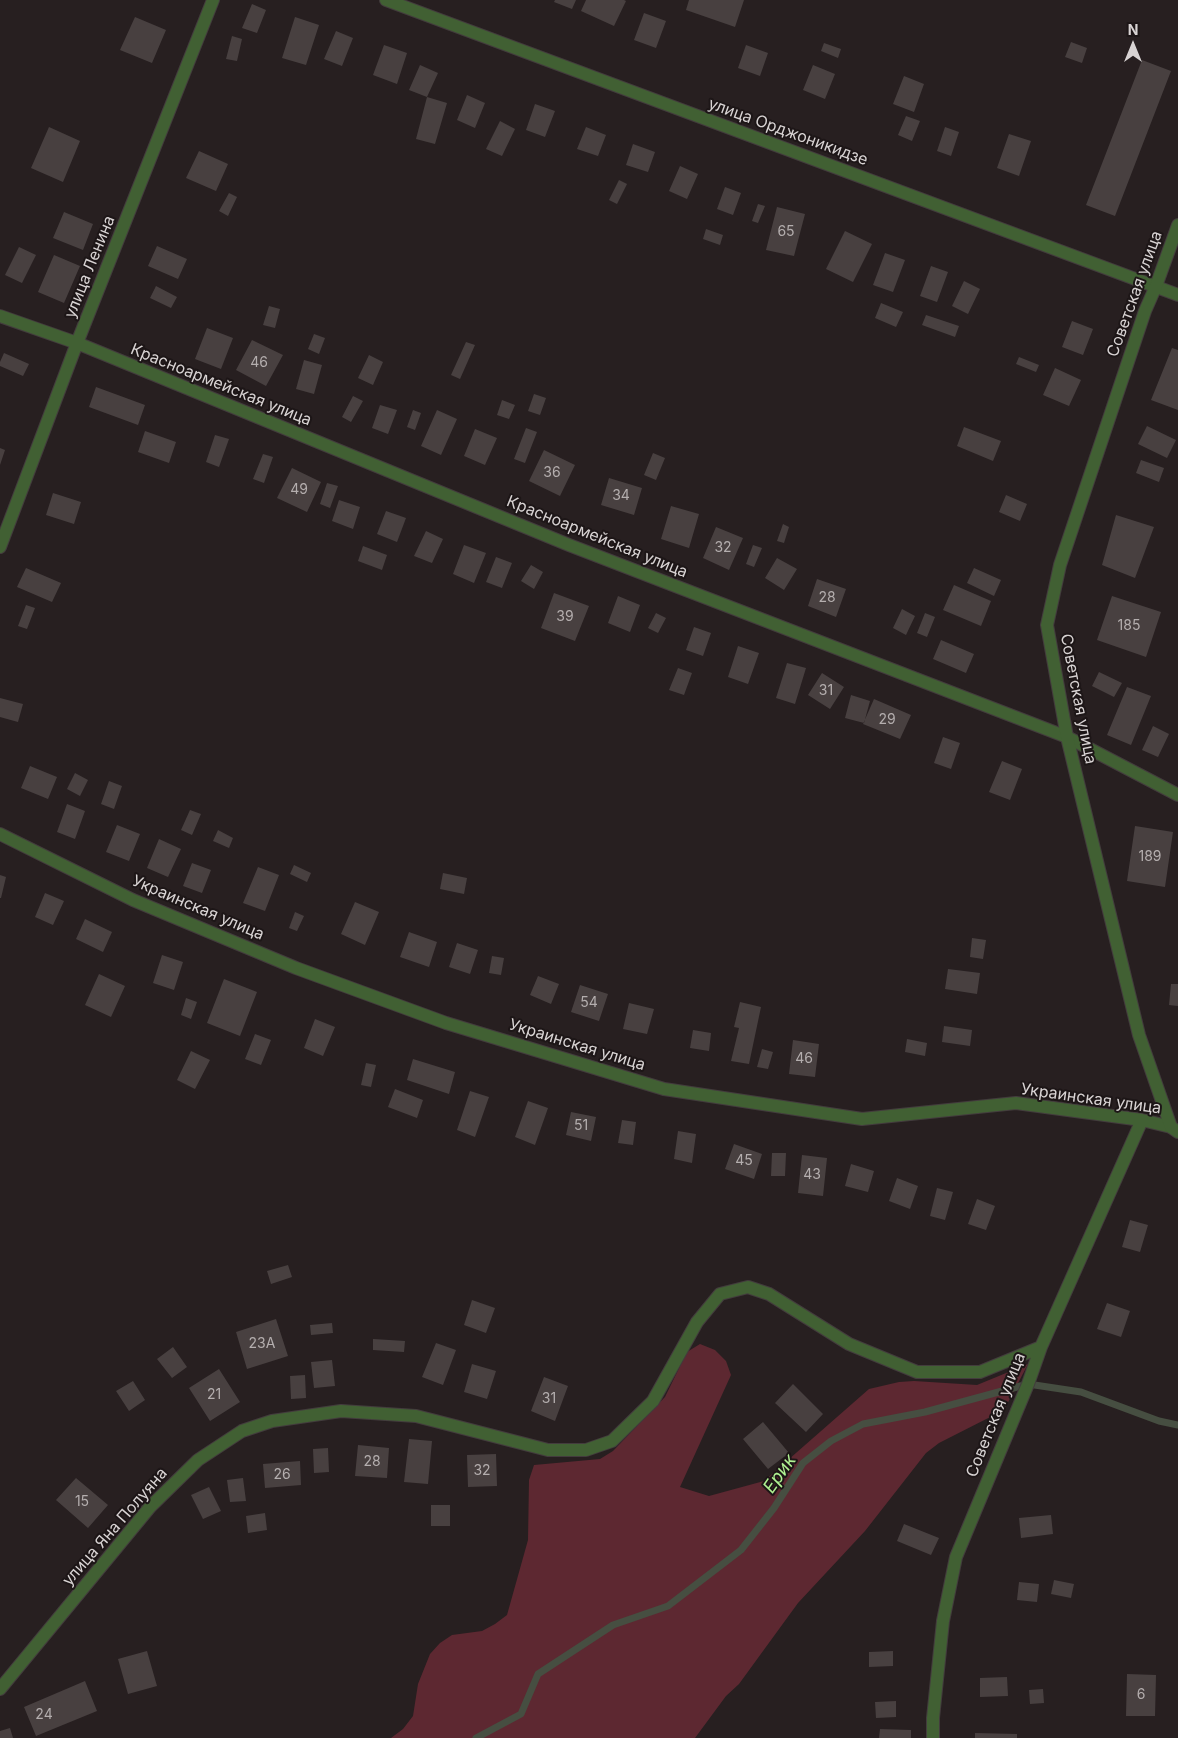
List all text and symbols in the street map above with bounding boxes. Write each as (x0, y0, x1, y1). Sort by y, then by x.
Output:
north arrow (1108, 20, 1158, 70)
text: N (1128, 21, 1138, 38)
street label: улица Орджоникидзе (706, 94, 870, 170)
street label: улица Ленина (61, 213, 119, 321)
house number: 65 (777, 224, 795, 240)
street label: Советская улица (1103, 228, 1167, 360)
street label: Красноармейская улица (128, 340, 314, 430)
house number: 46 (250, 355, 268, 371)
house number: 36 (543, 465, 561, 481)
house number: 49 (290, 482, 308, 498)
house number: 34 (612, 488, 630, 504)
street label: Красноармейская улица (504, 492, 690, 582)
house number: 32 (714, 540, 732, 556)
house number: 28 (818, 590, 836, 606)
house number: 39 (556, 609, 574, 625)
house number: 185 (1118, 618, 1140, 634)
street label: Советская улица (1056, 632, 1100, 766)
house number: 31 (819, 683, 833, 699)
house number: 29 (878, 712, 896, 728)
house number: 189 (1138, 849, 1162, 865)
street label: Украинская улица (129, 872, 267, 944)
house number: 54 (580, 995, 598, 1011)
street label: Украинская улица (506, 1015, 648, 1075)
house number: 46 (795, 1051, 813, 1067)
street label: Украинская улица (1020, 1080, 1162, 1118)
house number: 51 (574, 1118, 588, 1134)
house number: 45 (735, 1153, 753, 1169)
house number: 43 (803, 1167, 821, 1183)
house number: 23А (249, 1336, 275, 1352)
street label: Советская улица (962, 1350, 1030, 1480)
house number: 21 (207, 1387, 221, 1403)
house number: 31 (542, 1391, 556, 1407)
water label: Ерик (759, 1450, 801, 1498)
house number: 28 (363, 1454, 381, 1470)
house number: 32 (473, 1463, 491, 1479)
street label: улица Яна Полуяна (59, 1464, 171, 1590)
house number: 26 (273, 1467, 291, 1483)
house number: 15 (75, 1494, 89, 1510)
house number: 6 (1137, 1687, 1145, 1703)
house number: 24 (35, 1707, 53, 1723)

